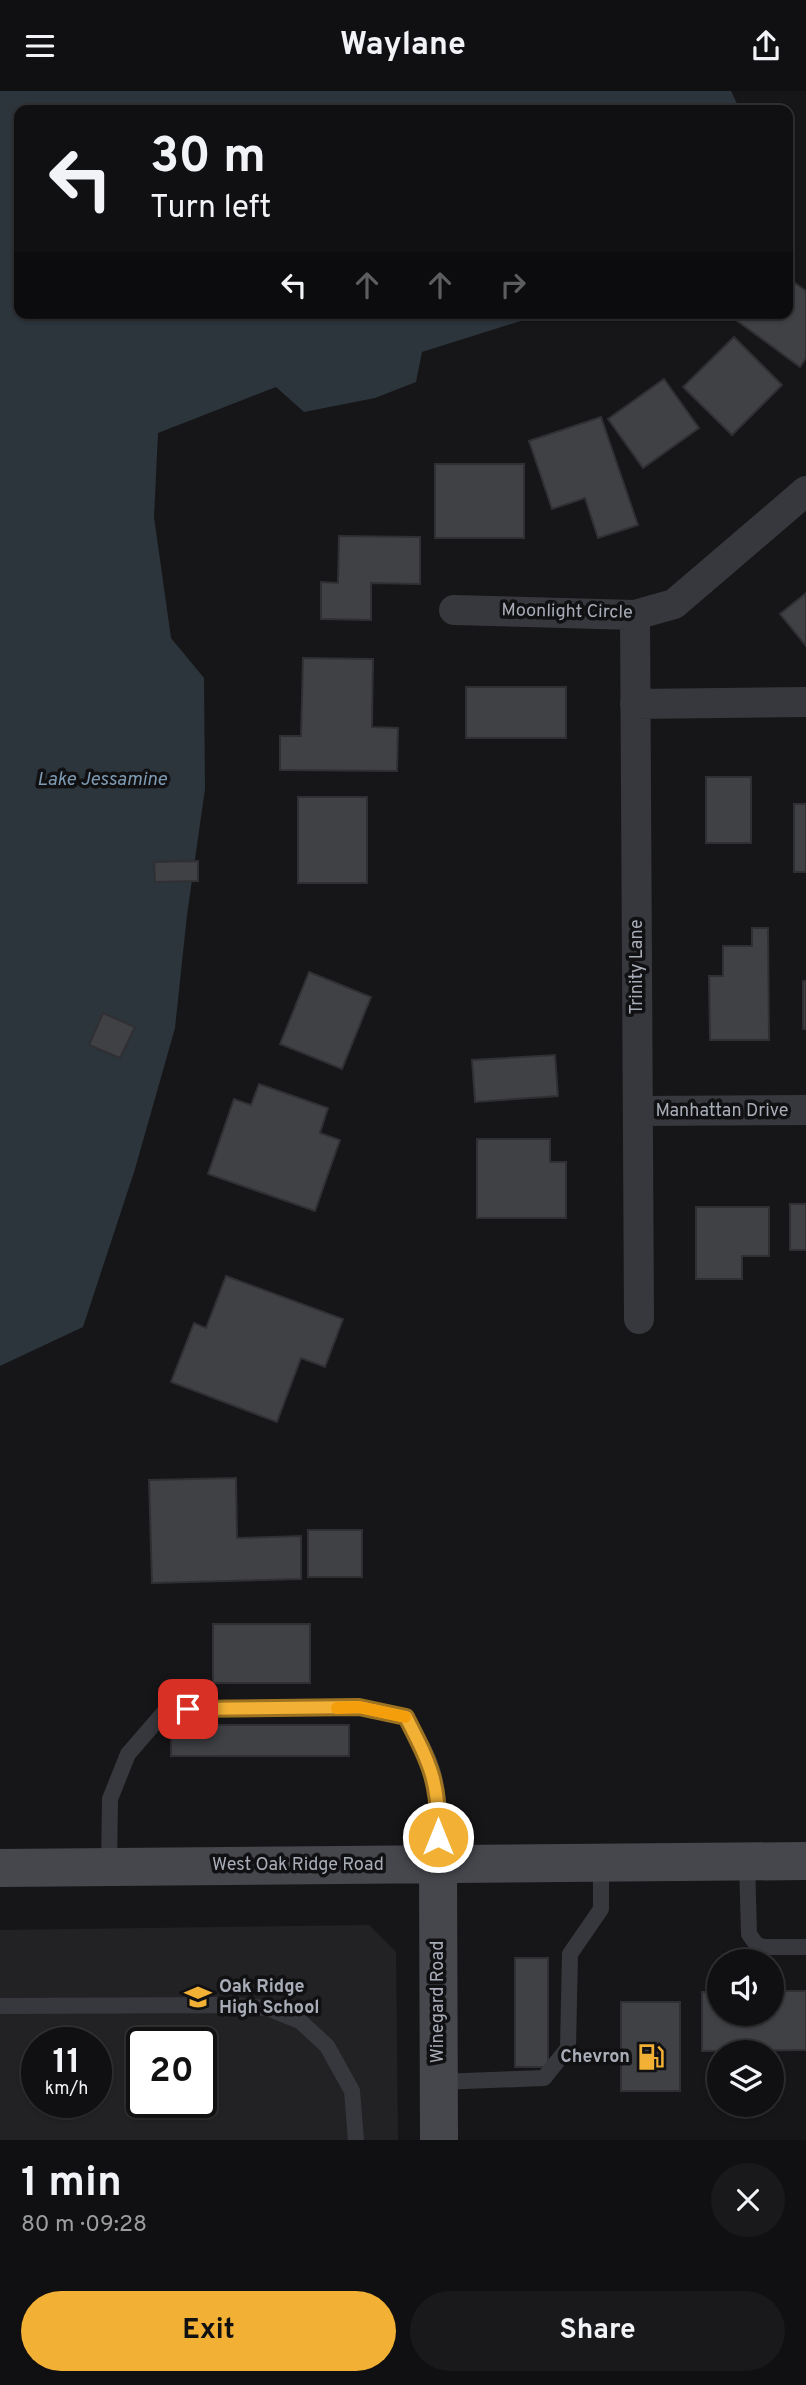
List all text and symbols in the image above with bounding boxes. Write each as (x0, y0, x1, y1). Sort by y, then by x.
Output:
text: Waylane (340, 26, 466, 66)
icon: menu (21, 27, 59, 65)
icon: share (747, 27, 785, 65)
text: 30 m (150, 128, 266, 190)
icon: left (35, 133, 126, 224)
text: Turn left (150, 189, 271, 229)
icon: left (275, 266, 313, 304)
icon: ahead (348, 266, 386, 304)
icon: ahead (421, 266, 459, 304)
icon: right (494, 266, 532, 304)
street label: Moonlight Circle (501, 599, 633, 625)
water label: Lake Jessamine (37, 768, 167, 792)
street label: Trinity Lane (626, 919, 649, 1015)
street label: Manhattan Drive (655, 1100, 789, 1123)
pin (158, 1679, 218, 1739)
icon: arrive (169, 1690, 207, 1728)
position arrow (401, 1800, 475, 1874)
street label: West Oak Ridge Road (212, 1854, 384, 1877)
street label: Winegard Road (427, 1941, 450, 2063)
map controls (707, 1949, 784, 2117)
button: sound (707, 1949, 784, 2026)
place label: Oak Ridge High School (219, 1976, 320, 2020)
school or university icon: Oak Ridge High School (183, 1982, 213, 2012)
speed limit sign: 20 (126, 2027, 217, 2118)
button: layers (707, 2040, 784, 2117)
text: 11 (53, 2041, 81, 2085)
fuel station icon: Chevron (636, 2042, 666, 2072)
place label: Chevron (560, 2046, 630, 2069)
text: km/h (45, 2078, 88, 2101)
text: 1 min (21, 2158, 122, 2211)
button: close (711, 2163, 785, 2237)
text: 80 m · 09:28 (21, 2211, 147, 2240)
button: Exit (21, 2291, 396, 2371)
button: Share (410, 2291, 785, 2371)

